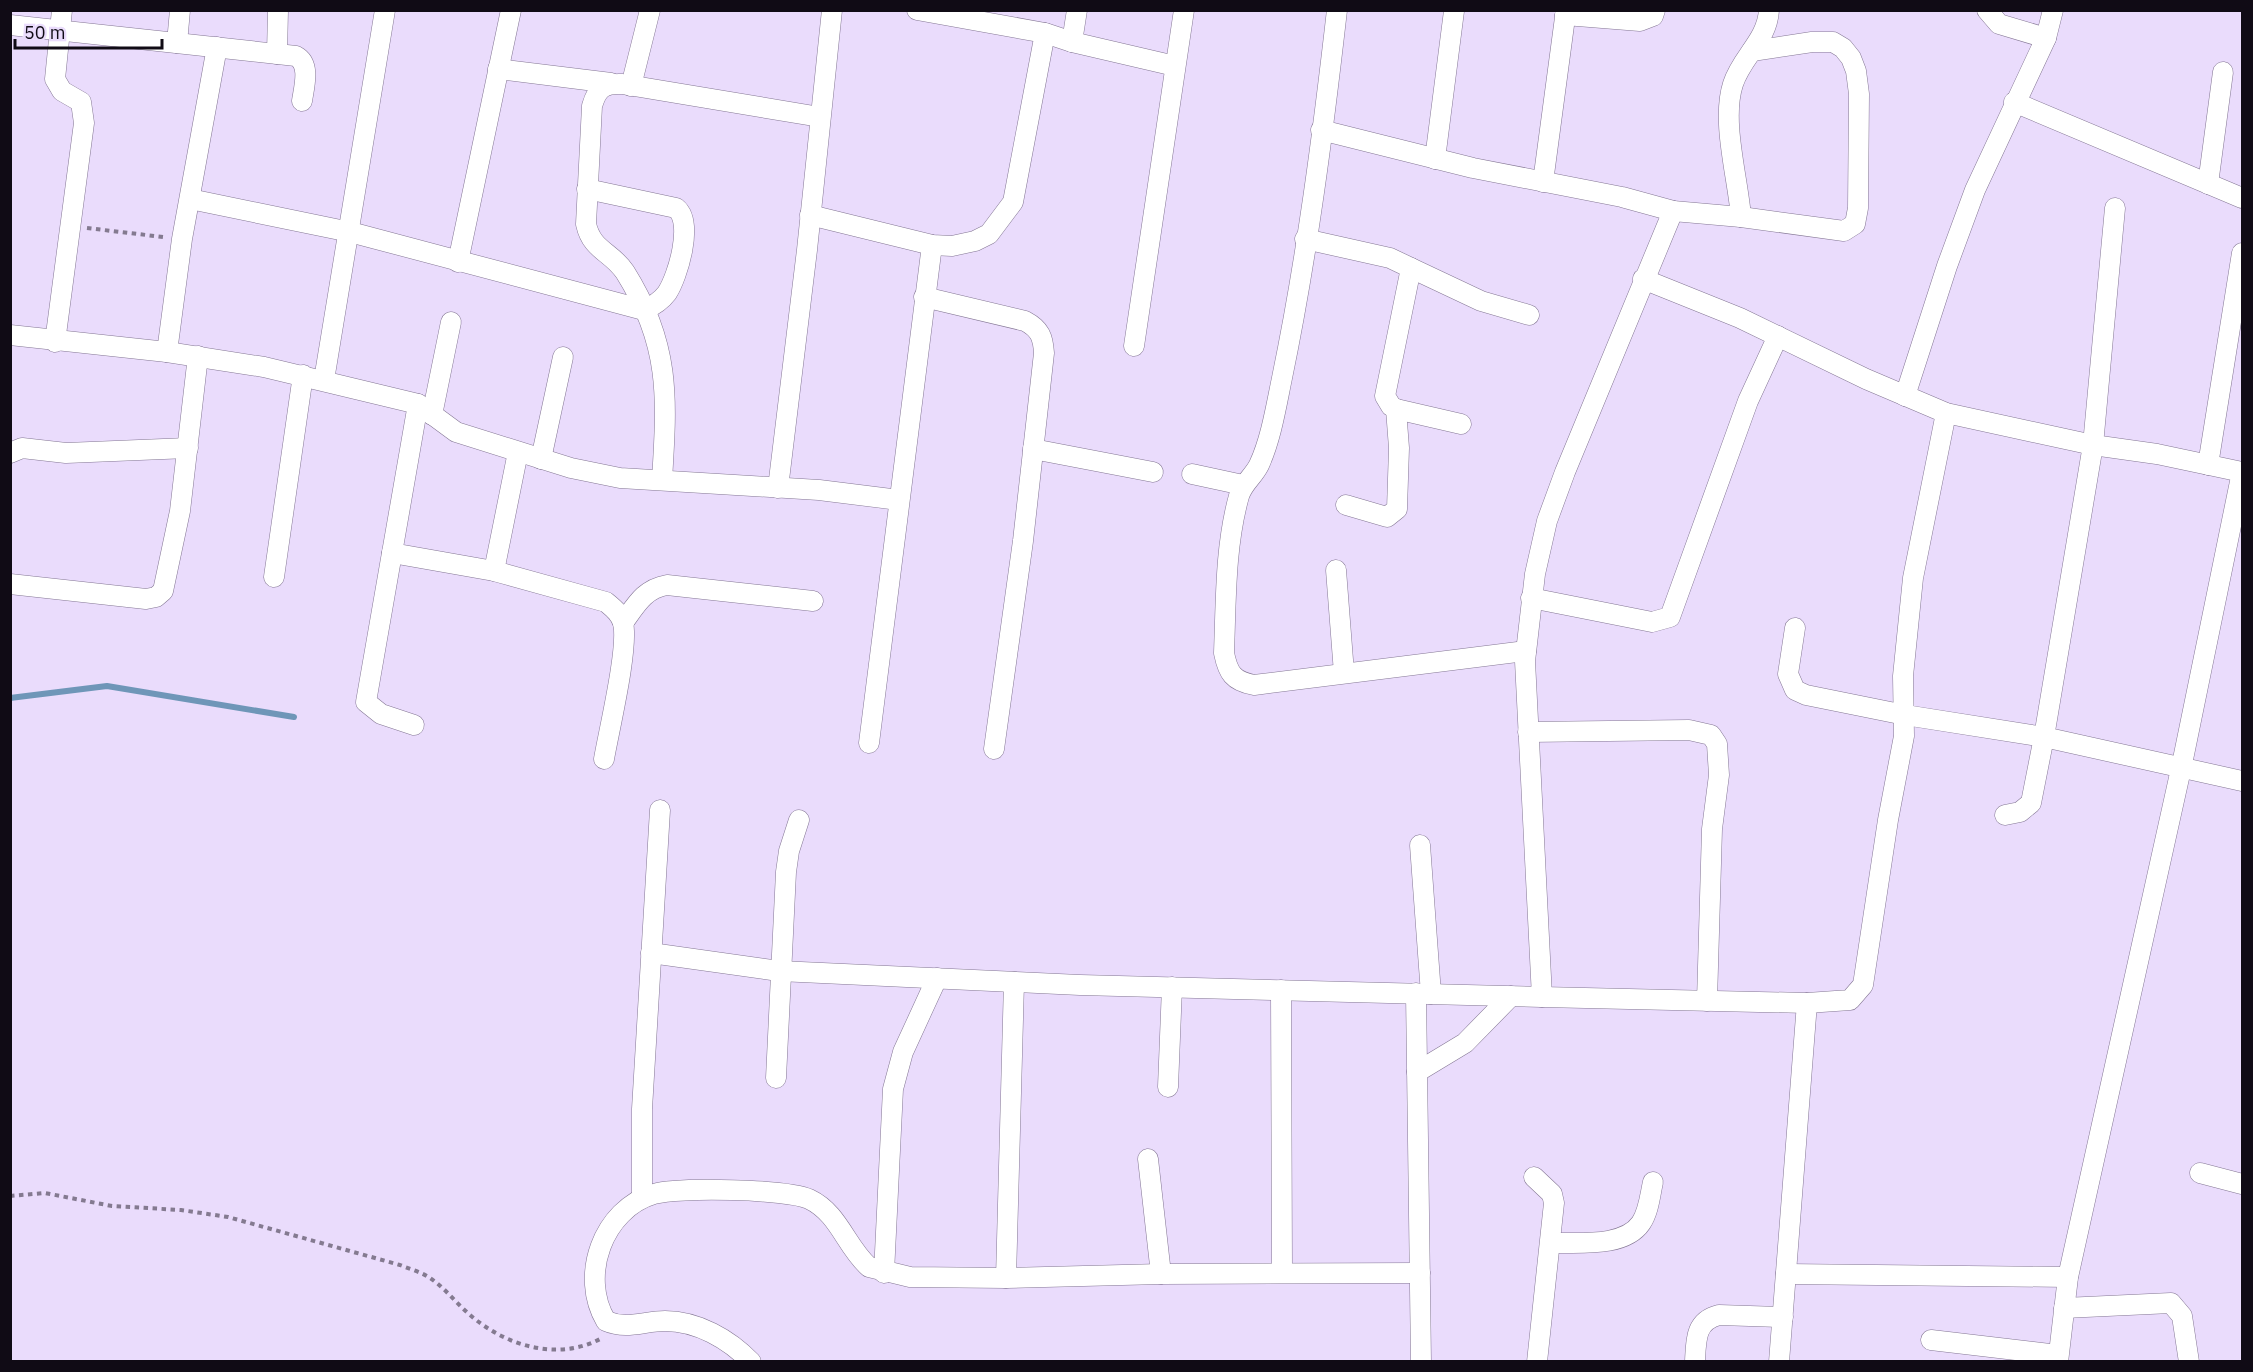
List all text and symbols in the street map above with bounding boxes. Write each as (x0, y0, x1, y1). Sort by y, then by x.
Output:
scale bar (15, 12, 162, 50)
text: 50 m (24, 21, 66, 44)

